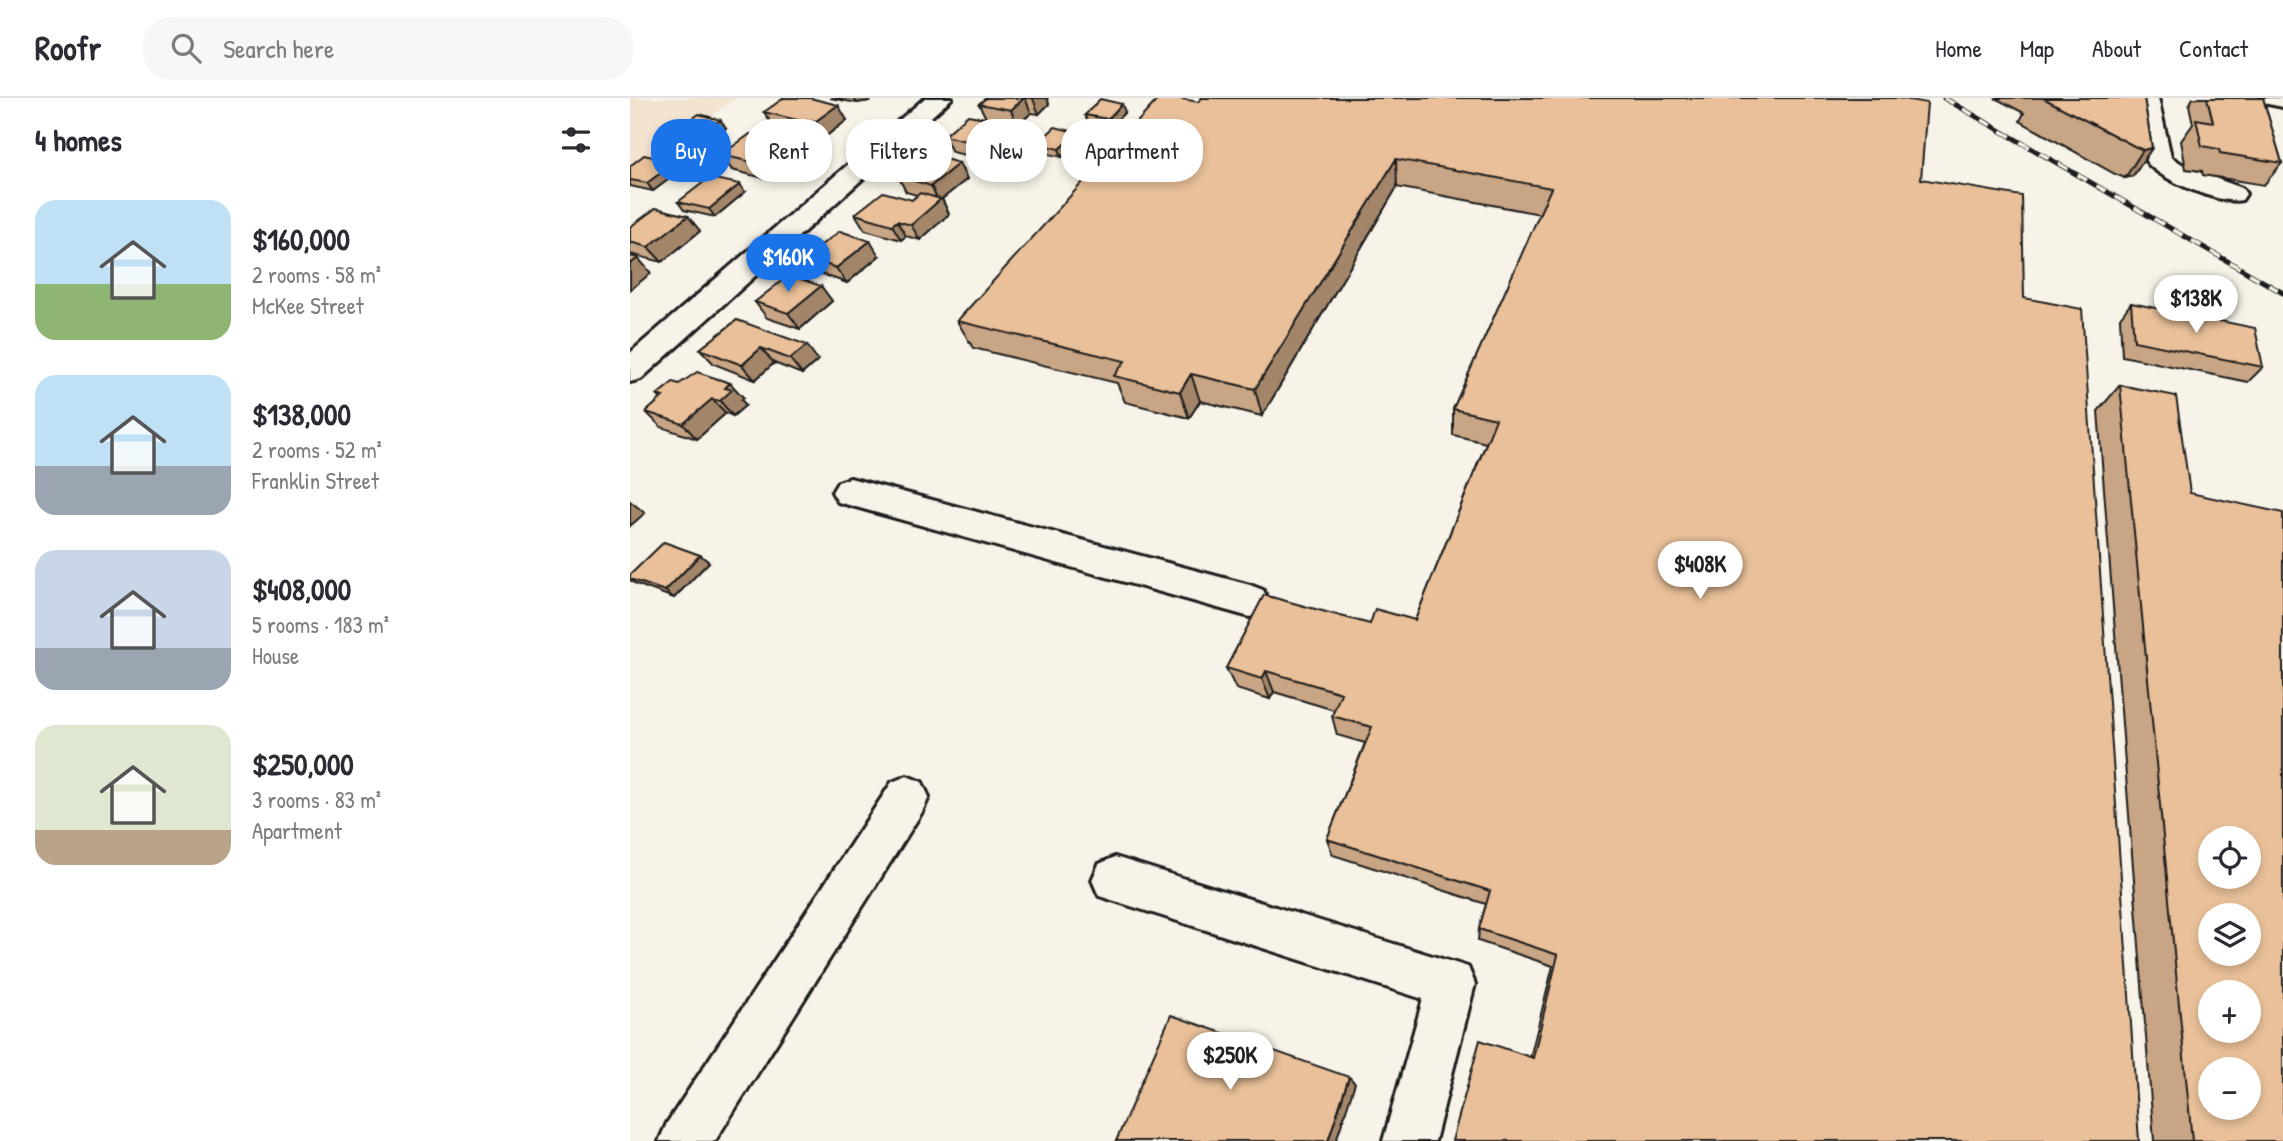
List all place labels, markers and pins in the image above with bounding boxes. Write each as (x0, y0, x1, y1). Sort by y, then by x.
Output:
pin: $160K (739, 234, 837, 294)
pin: $138K (2147, 275, 2245, 335)
pin: $408K (1651, 542, 1749, 601)
pin: $250K (1181, 1032, 1279, 1092)

